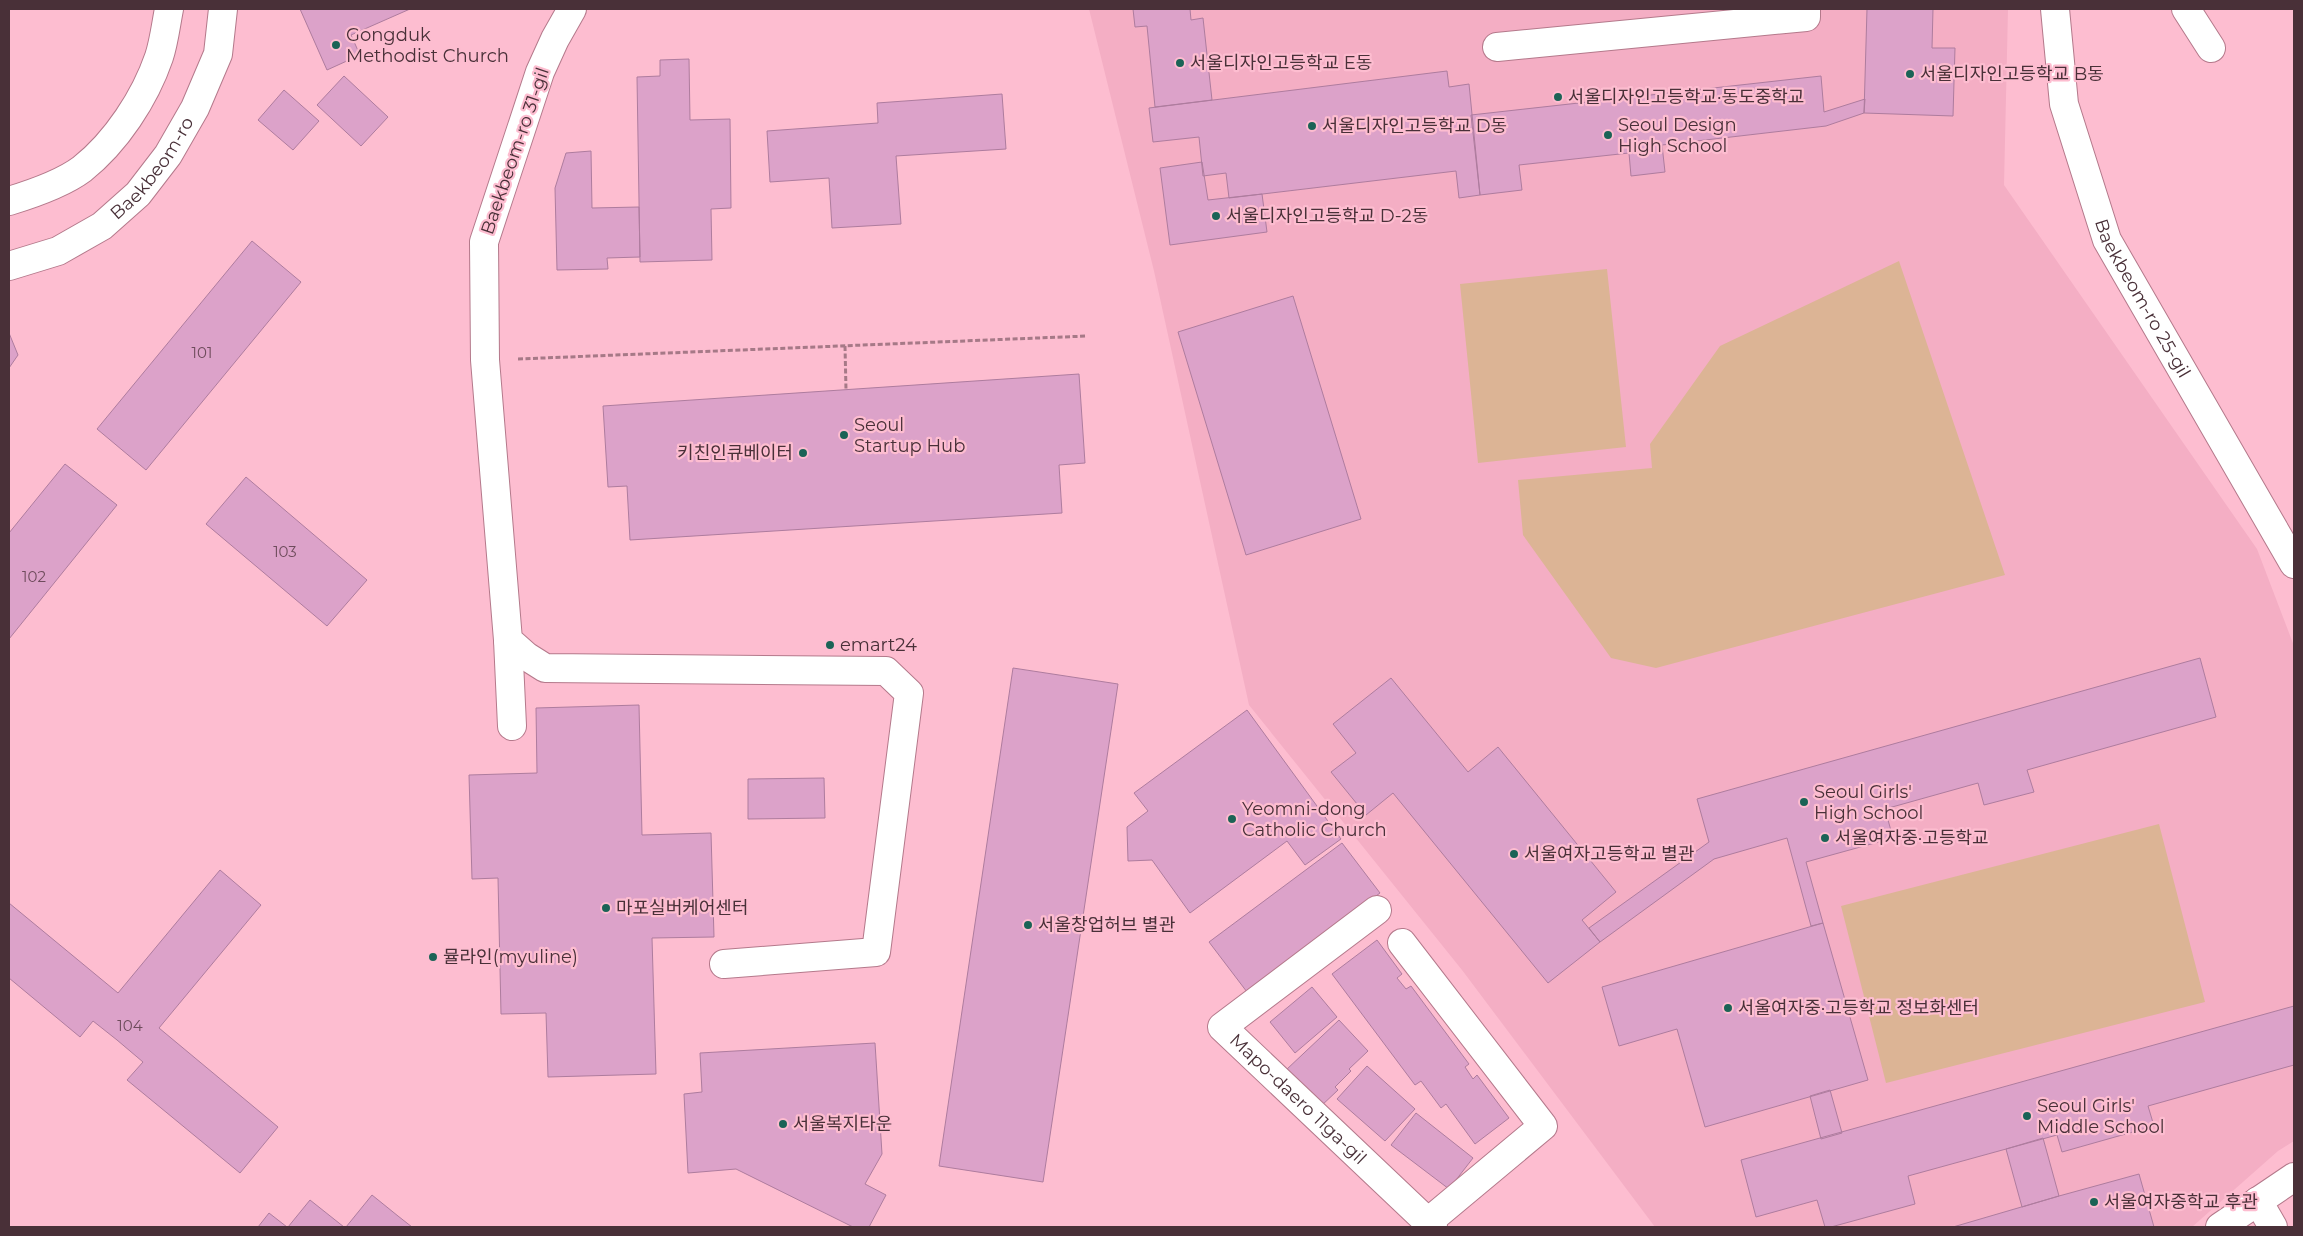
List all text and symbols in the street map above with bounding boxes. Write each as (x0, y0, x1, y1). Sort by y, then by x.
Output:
place label: Gongduk Methodist Church (346, 24, 509, 67)
marker: Gongduk Methodist Church (330, 39, 342, 51)
place label: 서울디자인고등학교 E동 (1190, 52, 1372, 74)
marker: 서울디자인고등학교 E동 (1174, 57, 1186, 69)
place label: 서울디자인고등학교 B동 (1920, 63, 2104, 85)
street label: Baekbeom-ro 31-gil (476, 65, 554, 237)
marker: 서울디자인고등학교 B동 (1904, 68, 1916, 80)
place label: 서울디자인고등학교·동도중학교 (1568, 86, 1804, 108)
marker: 서울디자인고등학교·동도중학교 (1552, 91, 1564, 103)
street label: Baekbeom-ro (106, 113, 198, 224)
place label: Seoul Design High School (1618, 114, 1737, 157)
place label: 서울디자인고등학교 D동 (1322, 115, 1507, 137)
marker: 서울디자인고등학교 D동 (1306, 120, 1318, 132)
marker: Seoul Design High School (1602, 129, 1614, 141)
place label: 서울디자인고등학교 D-2동 (1226, 205, 1428, 227)
marker: 서울디자인고등학교 D-2동 (1210, 210, 1222, 222)
street label: Baekbeom-ro 25-gil (2090, 216, 2195, 382)
house number: 101 (192, 343, 212, 362)
place label: Seoul Startup Hub (854, 414, 965, 457)
marker: Seoul Startup Hub (838, 429, 850, 441)
place label: 키친인큐베이터 (677, 442, 793, 464)
marker: 키친인큐베이터 (797, 447, 809, 459)
house number: 103 (273, 542, 297, 561)
house number: 102 (22, 567, 46, 586)
place label: emart24 (840, 634, 917, 656)
marker: emart24 (824, 639, 836, 651)
place label: Seoul Girls' High School (1814, 781, 1923, 824)
marker: Seoul Girls' High School (1798, 796, 1810, 808)
place label: Yeomni-dong Catholic Church (1242, 798, 1387, 841)
marker: Yeomni-dong Catholic Church (1226, 813, 1238, 825)
place label: 서울여자중·고등학교 (1835, 827, 1989, 849)
marker: 서울여자중·고등학교 (1819, 832, 1831, 844)
place label: 서울여자고등학교 별관 (1524, 843, 1695, 865)
marker: 서울여자고등학교 별관 (1508, 848, 1520, 860)
place label: 마포실버케어센터 (616, 897, 748, 919)
marker: 마포실버케어센터 (600, 902, 612, 914)
place label: 서울창업허브 별관 (1038, 914, 1176, 936)
marker: 서울창업허브 별관 (1022, 919, 1034, 931)
place label: 뮬라인(myuline) (443, 946, 578, 968)
marker: 뮬라인(myuline) (427, 951, 439, 963)
place label: 서울여자중·고등학교 정보화센터 (1738, 997, 1979, 1019)
marker: 서울여자중·고등학교 정보화센터 (1722, 1002, 1734, 1014)
house number: 104 (117, 1016, 143, 1035)
street label: Mapo-daero 11ga-gil (1225, 1029, 1371, 1169)
place label: Seoul Girls' Middle School (2037, 1095, 2165, 1138)
marker: Seoul Girls' Middle School (2021, 1110, 2033, 1122)
place label: 서울복지타운 (793, 1113, 892, 1135)
marker: 서울복지타운 (777, 1118, 789, 1130)
place label: 서울여자중학교 후관 (2104, 1191, 2258, 1213)
marker: 서울여자중학교 후관 (2088, 1196, 2100, 1208)

